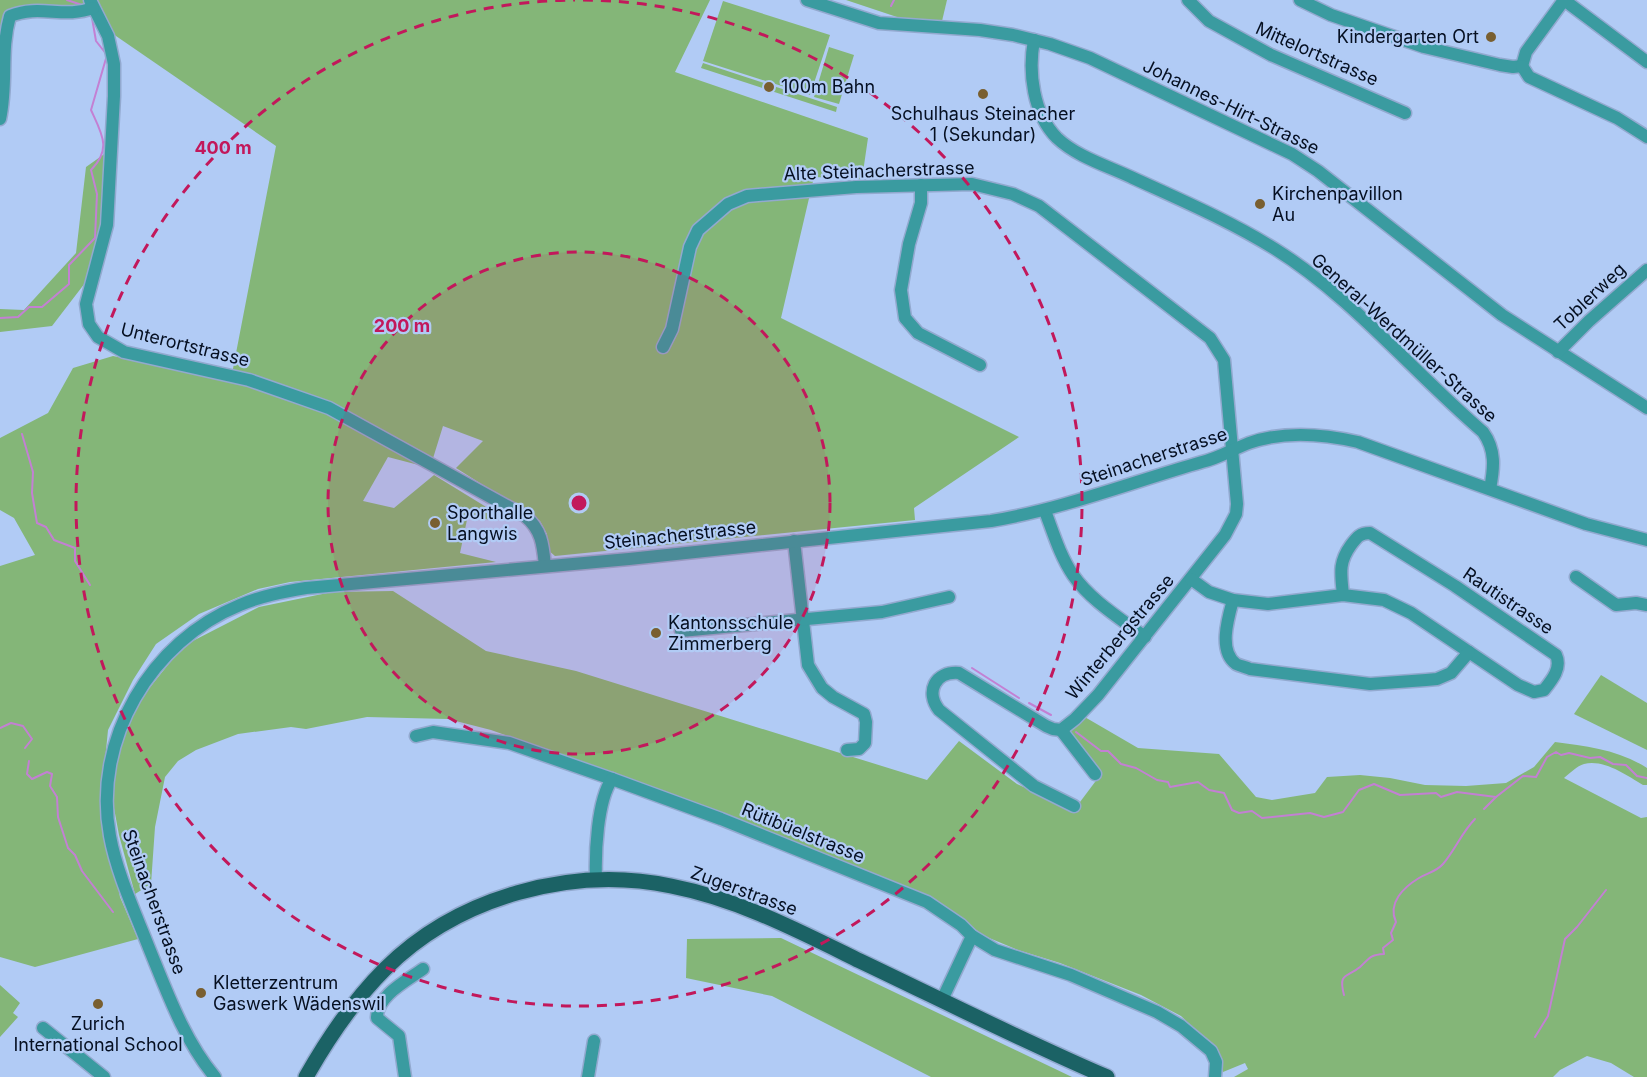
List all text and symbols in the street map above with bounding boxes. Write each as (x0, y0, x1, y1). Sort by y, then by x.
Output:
street label: Mittelortstrasse (1253, 17, 1382, 90)
place label: Kindergarten Ort (1337, 26, 1479, 47)
marker: Kindergarten Ort (1484, 30, 1498, 44)
street label: Johannes-Hirt-Strasse (1140, 55, 1323, 158)
place label: 100m Bahn (781, 76, 875, 97)
marker: 100m Bahn (762, 80, 776, 94)
marker: Schulhaus Steinacher 1 (Sekundar) (976, 87, 990, 101)
place label: Schulhaus Steinacher 1 (Sekundar) (891, 103, 1075, 145)
text: 400 m (194, 137, 252, 158)
street label: Alte Steinacherstrasse (783, 157, 975, 184)
place label: Kirchenpavillon Au (1272, 183, 1403, 225)
marker: Kirchenpavillon Au (1253, 197, 1267, 211)
street label: General-Werdmüller-Strasse (1307, 249, 1501, 426)
street label: Toblerweg (1550, 258, 1630, 335)
text: 200 m (374, 315, 430, 336)
street label: Unterortstrasse (119, 318, 252, 371)
street label: Steinacherstrasse (1078, 423, 1230, 490)
centre of rings (569, 493, 589, 513)
place label: Sporthalle Langwis (447, 502, 533, 544)
marker: Sporthalle Langwis (428, 516, 442, 530)
street label: Steinacherstrasse (603, 516, 757, 553)
street label: Rautistrasse (1459, 563, 1557, 638)
street label: Winterbergstrasse (1061, 570, 1178, 703)
place label: Kantonsschule Zimmerberg (668, 612, 793, 654)
marker: Kantonsschule Zimmerberg (649, 626, 663, 640)
street label: Rütibüelstrasse (739, 798, 868, 867)
street label: Steinacherstrasse (118, 826, 190, 977)
street label: Zugerstrasse (688, 862, 800, 920)
place label: Kletterzentrum Gaswerk Wädenswil (213, 972, 385, 1014)
marker: Kletterzentrum Gaswerk Wädenswil (194, 986, 208, 1000)
marker: Zurich International School (91, 997, 105, 1011)
place label: Zurich International School (13, 1013, 183, 1055)

